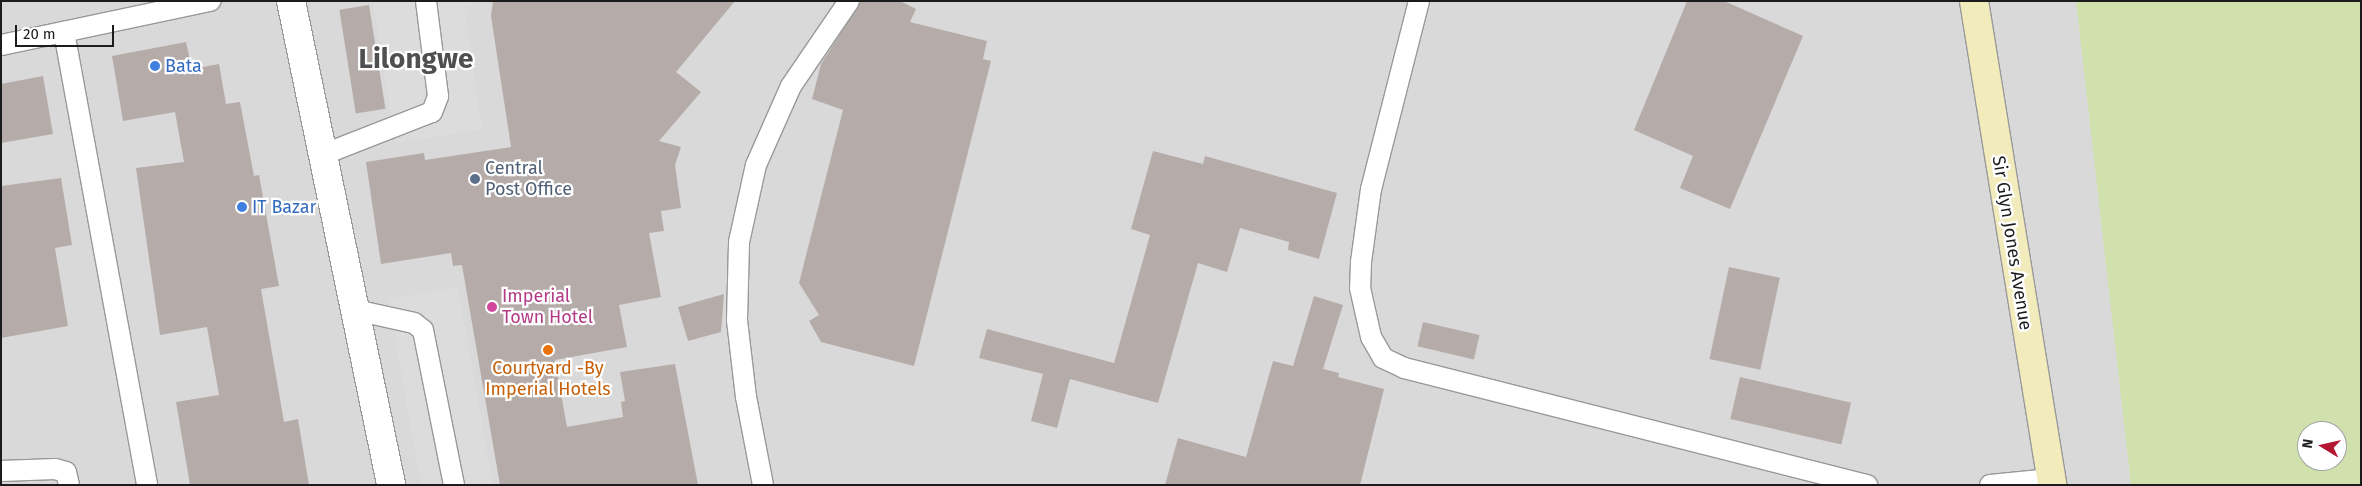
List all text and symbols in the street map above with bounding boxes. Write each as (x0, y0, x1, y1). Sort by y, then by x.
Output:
scale bar (18, 15, 116, 47)
text: 20 m (23, 25, 56, 43)
district label: Lilongwe (359, 42, 473, 76)
place label: Bata (165, 55, 202, 77)
marker: Bata (149, 60, 161, 72)
street label: Sir Glyn Jones Avenue (1988, 154, 2036, 332)
place label: Central Post Office (485, 158, 572, 200)
marker: Central Post Office (469, 173, 481, 185)
place label: IT Bazar (252, 196, 316, 218)
marker: IT Bazar (236, 201, 248, 213)
place label: Imperial Town Hotel (502, 286, 593, 328)
marker: Imperial Town Hotel (486, 301, 498, 313)
marker: Courtyard -By Imperial Hotels (542, 344, 554, 356)
place label: Courtyard -By Imperial Hotels (485, 358, 611, 400)
north arrow (2297, 421, 2347, 471)
text: N (2299, 438, 2317, 450)

